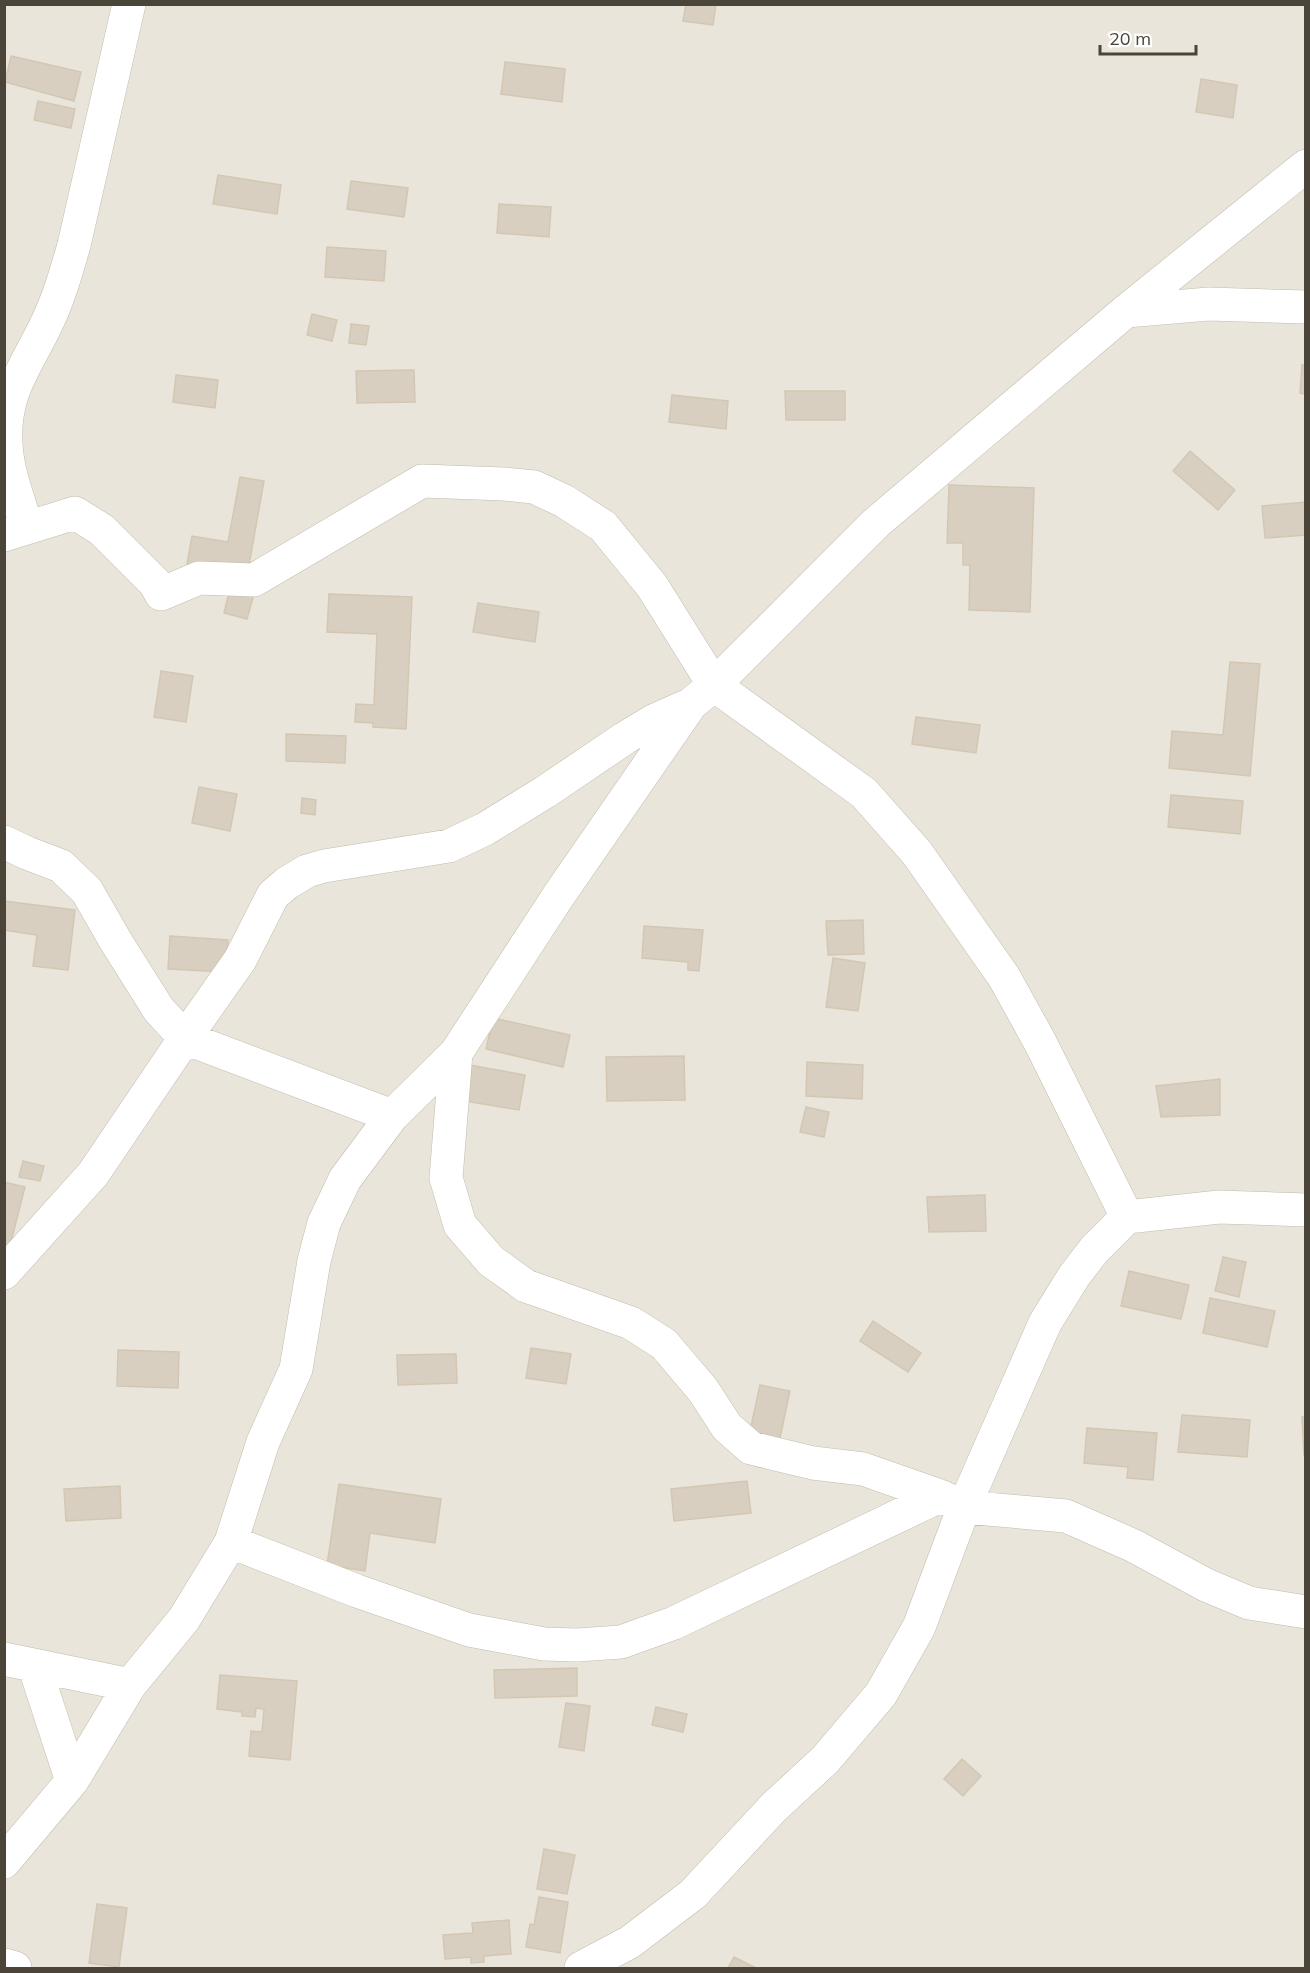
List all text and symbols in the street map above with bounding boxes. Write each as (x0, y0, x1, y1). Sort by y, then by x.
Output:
scale bar (1100, 18, 1196, 56)
text: 20 m (1109, 27, 1151, 50)

